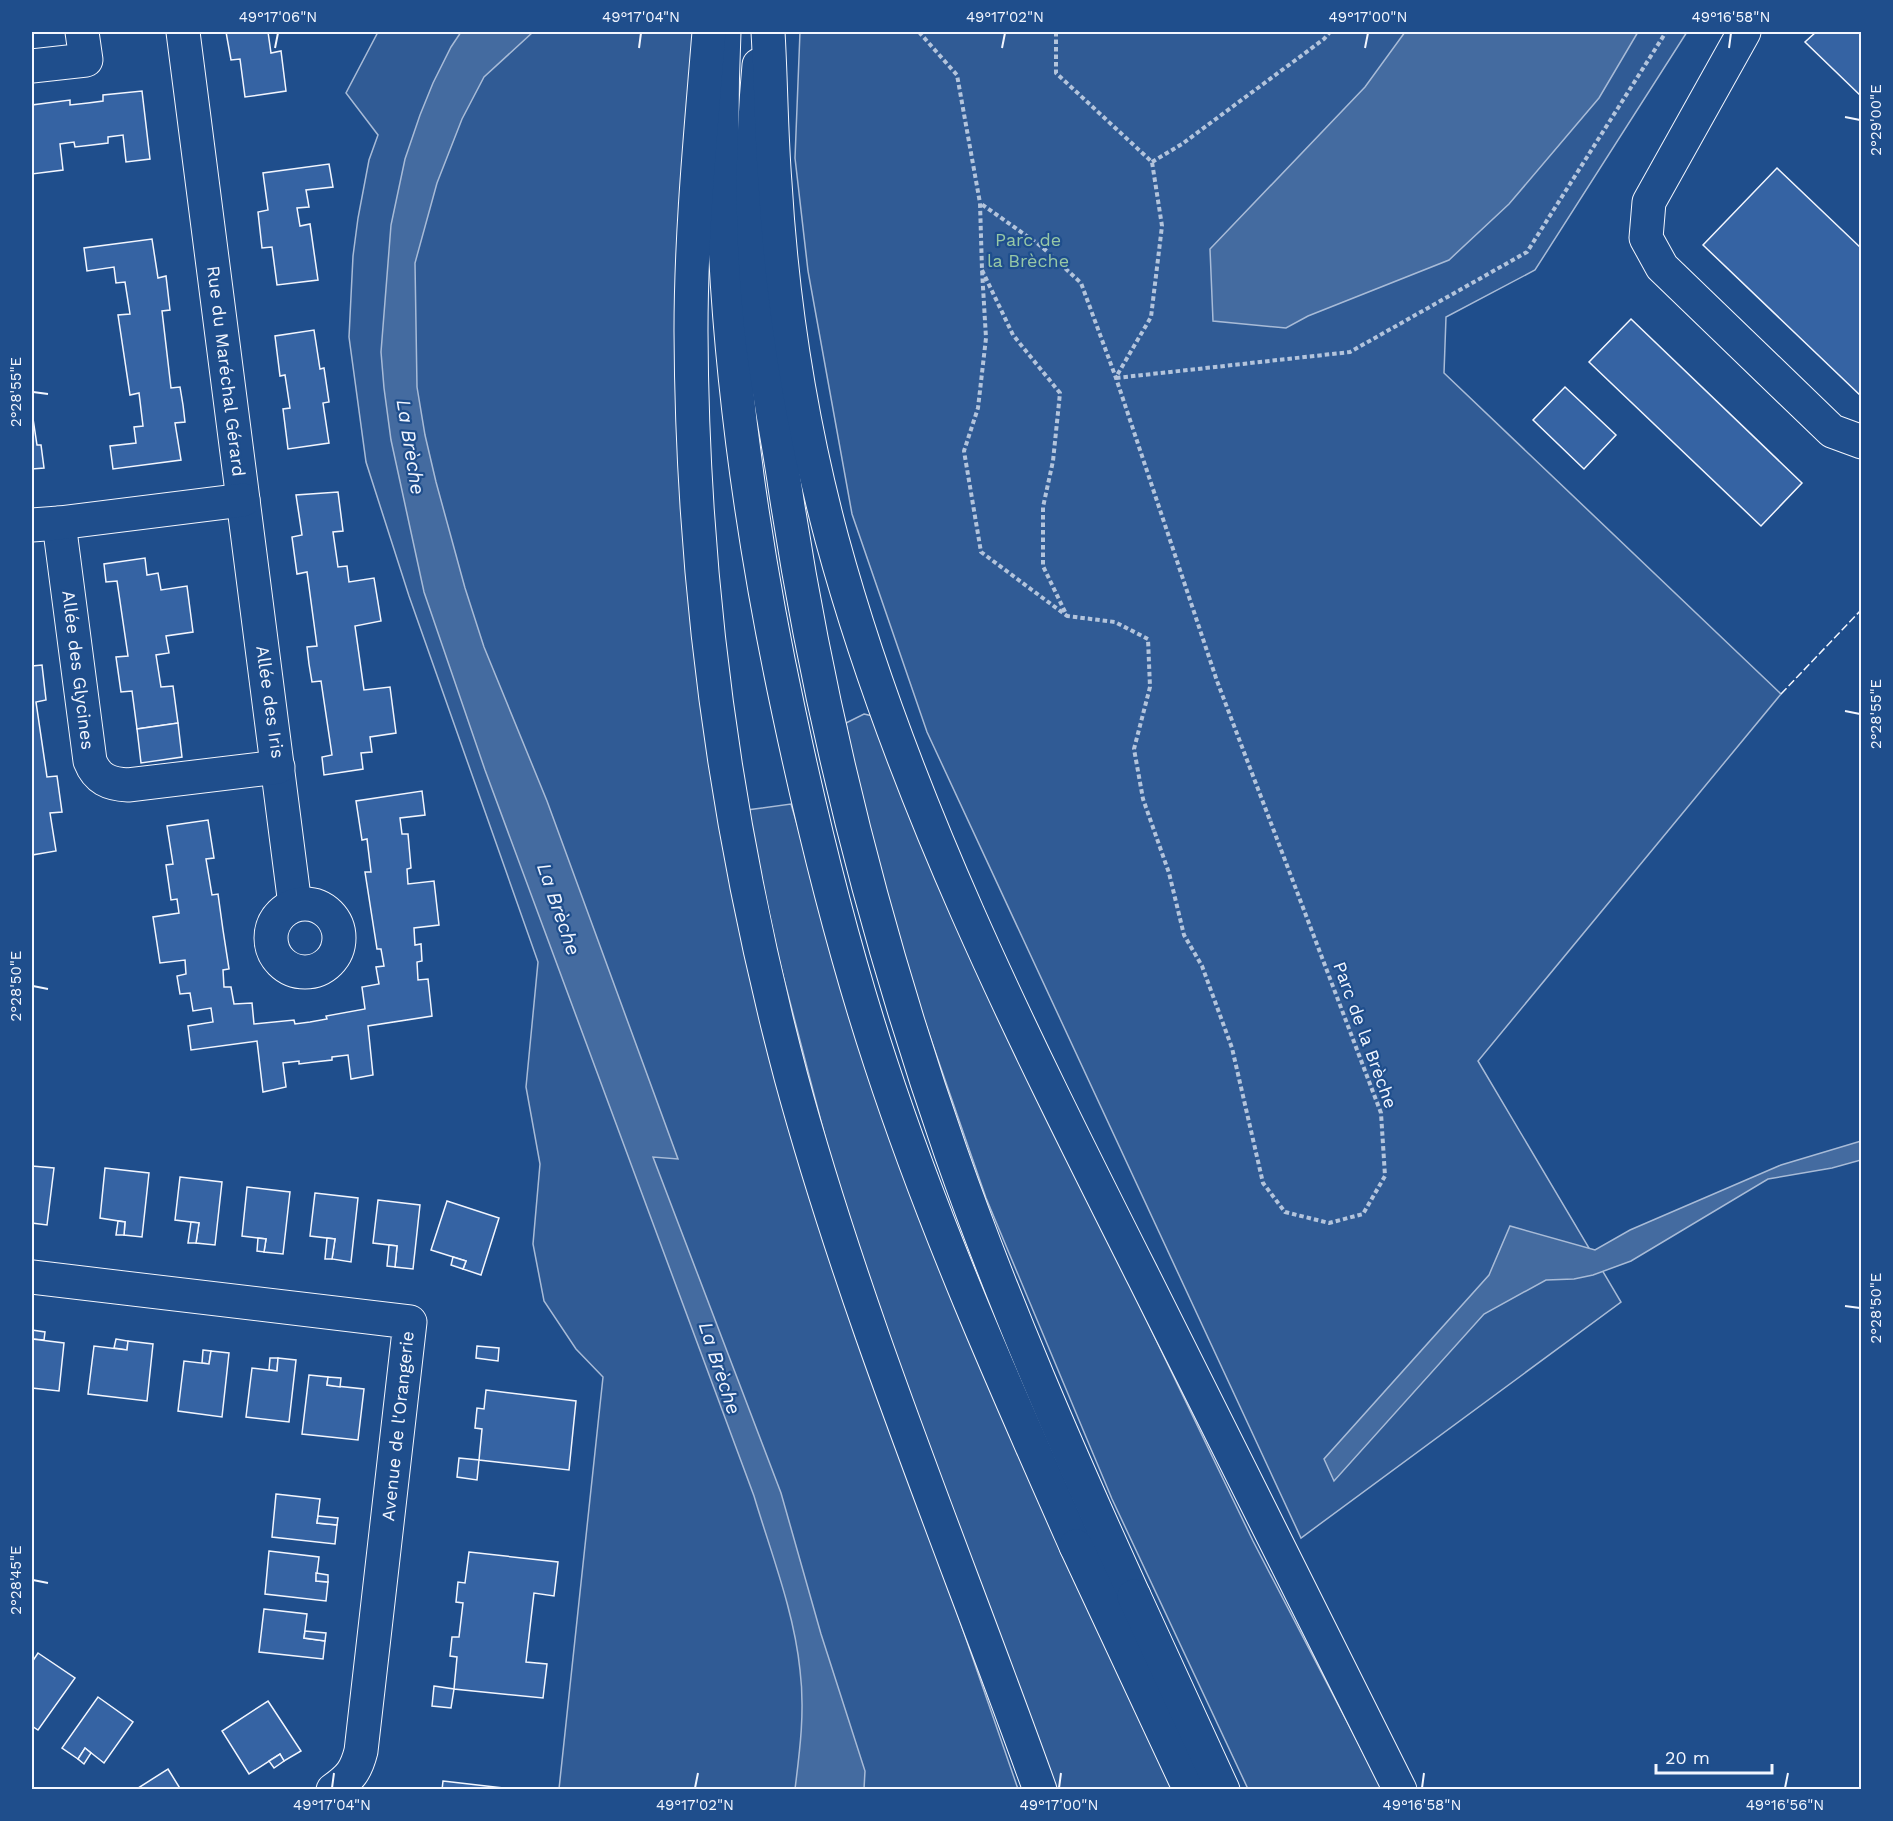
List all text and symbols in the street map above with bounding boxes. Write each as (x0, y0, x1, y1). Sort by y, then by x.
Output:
text: 49°17'06"N (239, 8, 317, 26)
text: 49°17'04"N (602, 8, 680, 26)
text: 49°17'02"N (966, 8, 1044, 26)
text: 49°17'00"N (1329, 8, 1407, 26)
text: 49°16'58"N (1692, 8, 1770, 26)
text: 2°29'00"E (1867, 84, 1885, 156)
park label: Parc de la Brèche (987, 229, 1069, 271)
street label: Rue du Maréchal Gérard (203, 264, 250, 478)
text: 2°28'55"E (7, 357, 25, 427)
water label: La Brèche (392, 398, 430, 496)
street label: Allée des Glycines (58, 589, 99, 751)
street label: Allée des Iris (252, 644, 289, 760)
text: 2°28'55"E (1867, 679, 1885, 749)
water label: La Brèche (532, 860, 586, 958)
text: 2°28'50"E (7, 951, 25, 1021)
street label: Parc de la Brèche (1329, 959, 1402, 1111)
text: 2°28'50"E (1867, 1273, 1885, 1343)
water label: La Brèche (694, 1319, 746, 1417)
street label: Avenue de l'Orangerie (377, 1330, 418, 1522)
text: 2°28'45"E (7, 1545, 25, 1615)
scale bar (1656, 1737, 1772, 1775)
text: 20 m (1665, 1747, 1710, 1768)
text: 49°17'04"N (293, 1796, 371, 1814)
text: 49°17'02"N (656, 1796, 734, 1814)
text: 49°17'00"N (1020, 1796, 1098, 1814)
text: 49°16'58"N (1383, 1796, 1461, 1814)
text: 49°16'56"N (1746, 1796, 1824, 1814)

